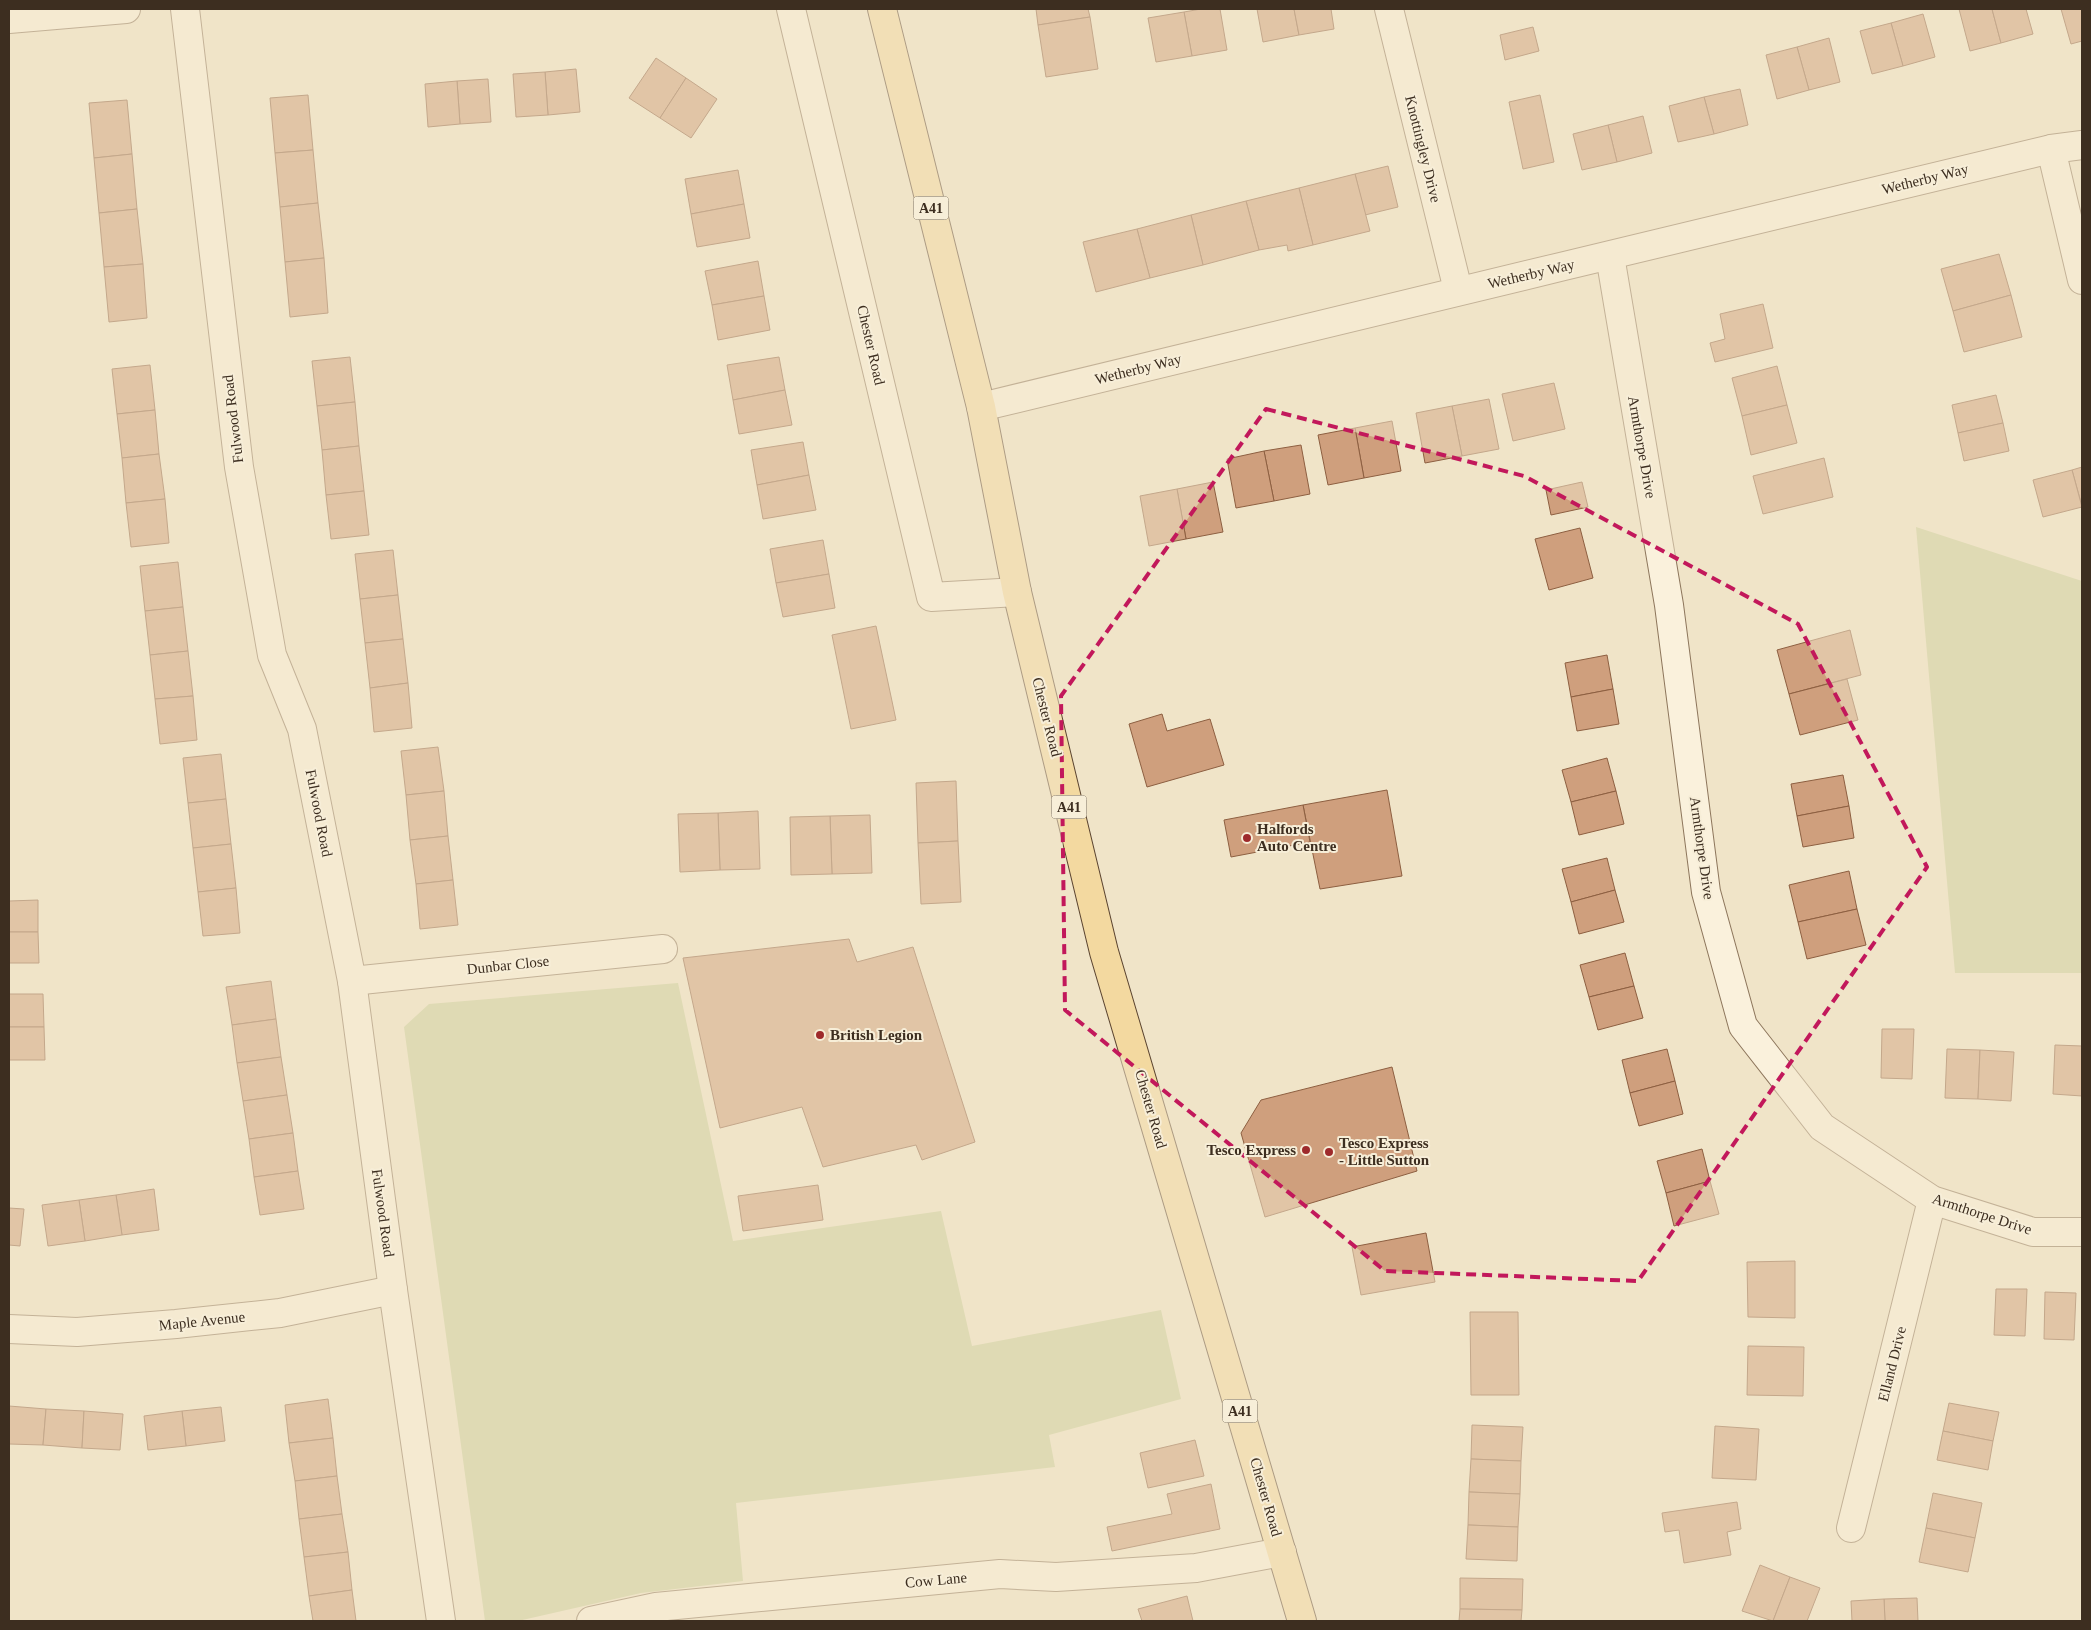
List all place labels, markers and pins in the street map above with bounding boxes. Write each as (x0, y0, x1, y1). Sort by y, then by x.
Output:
place label: Halfords Auto Centre (1257, 821, 1337, 854)
marker: Halfords Auto Centre (1241, 832, 1253, 844)
place label: British Legion (830, 1027, 923, 1043)
marker: British Legion (814, 1029, 826, 1041)
place label: Tesco Express - Little Sutton (1339, 1135, 1430, 1168)
place label: Tesco Express (1206, 1142, 1296, 1158)
marker: Tesco Express (1300, 1144, 1312, 1156)
marker: Tesco Express - Little Sutton (1323, 1146, 1335, 1158)

